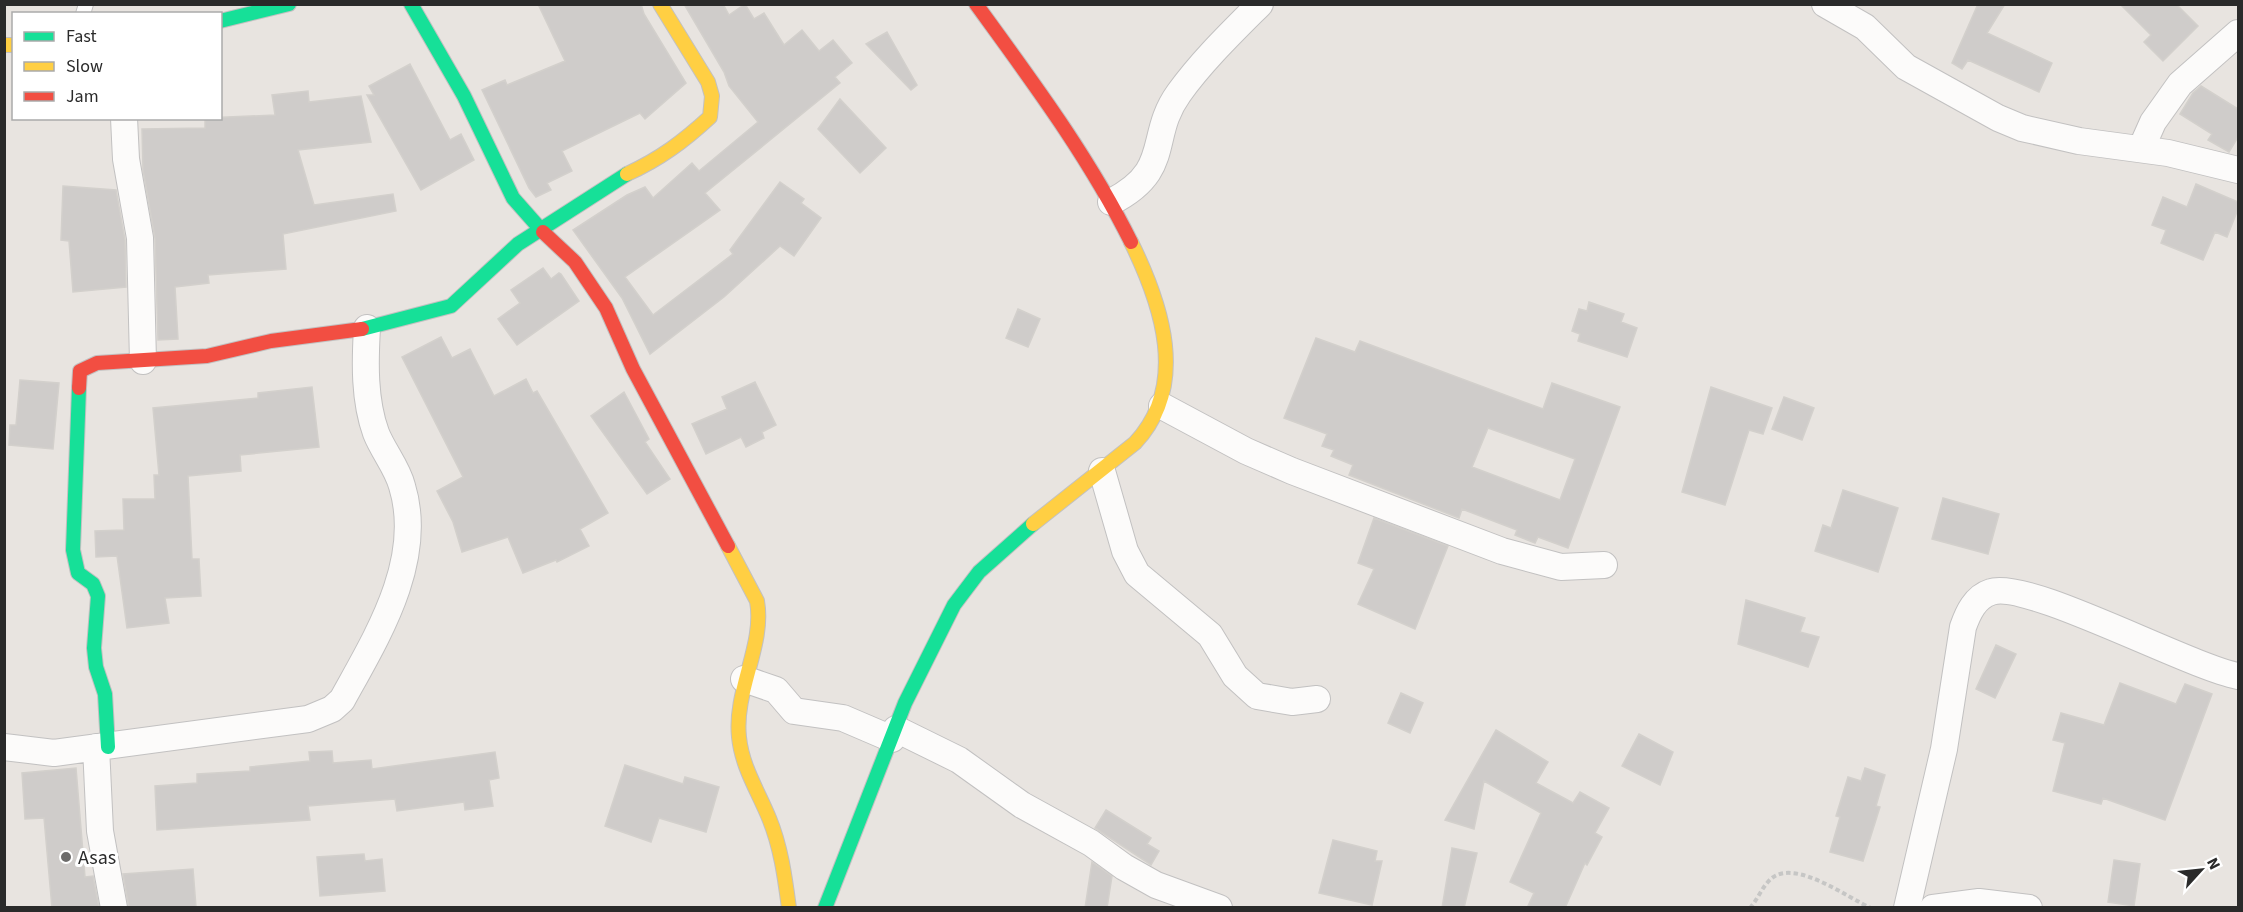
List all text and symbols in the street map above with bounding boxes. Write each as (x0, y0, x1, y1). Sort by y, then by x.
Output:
legend (12, 12, 222, 120)
text: Fast (66, 24, 97, 49)
text: Slow (66, 54, 103, 79)
text: Jam (66, 84, 99, 109)
north arrow (2171, 840, 2231, 900)
place label: Asas (78, 844, 116, 872)
marker: Asas (59, 850, 73, 864)
text: N (2201, 854, 2226, 873)

